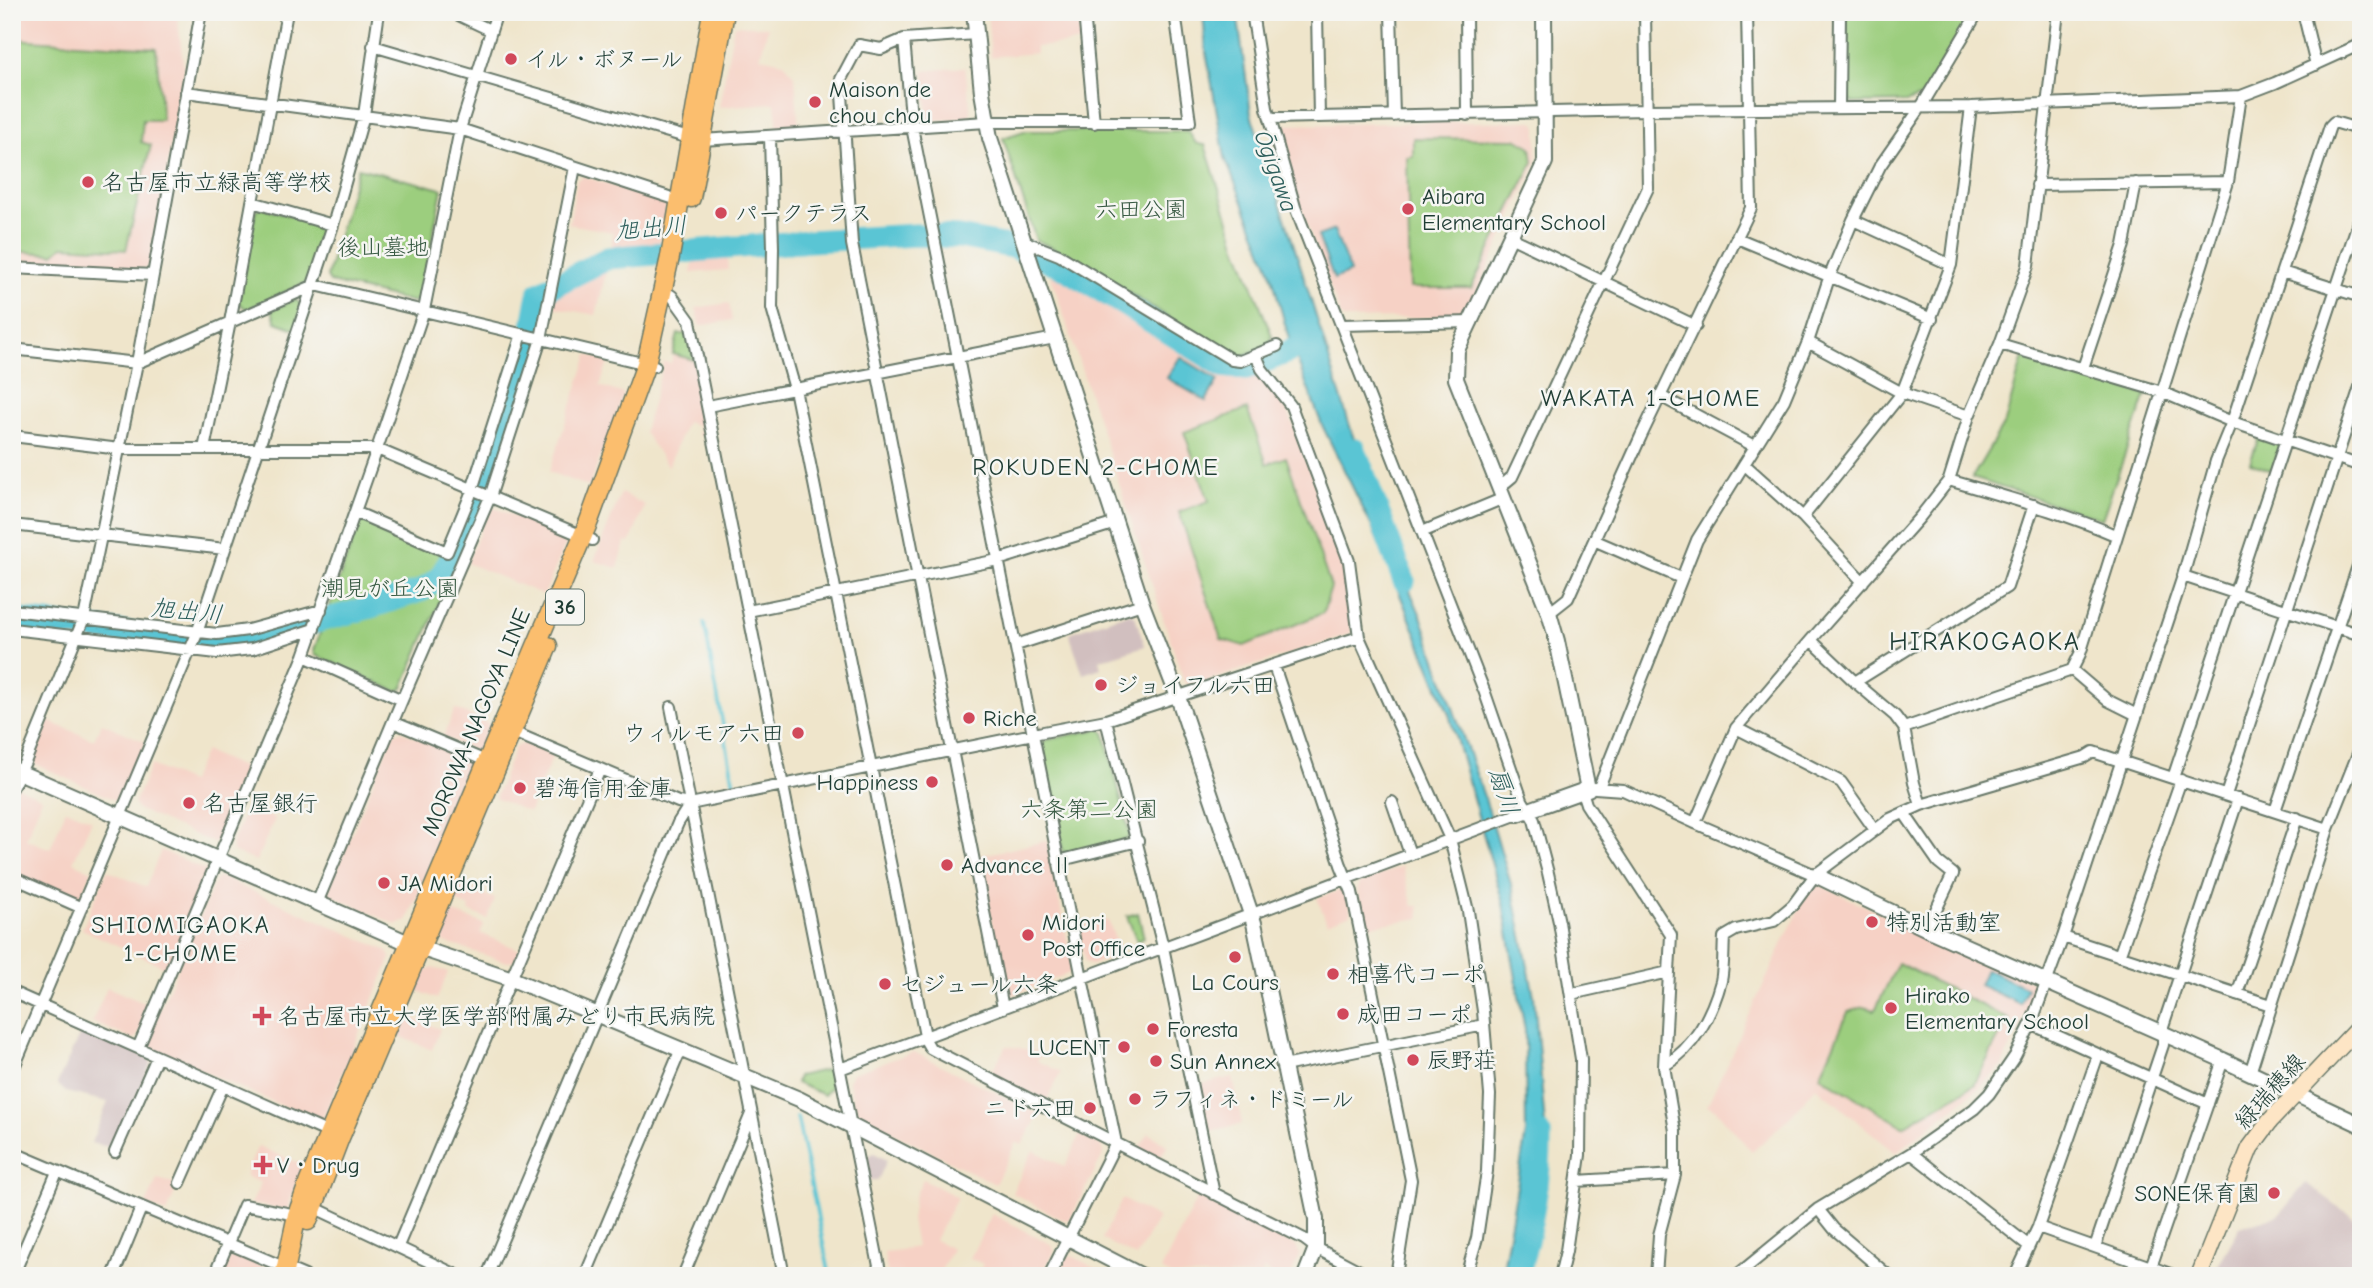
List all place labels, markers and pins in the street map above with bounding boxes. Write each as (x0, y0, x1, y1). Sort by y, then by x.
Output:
place label: イル・ボヌール (525, 46, 683, 73)
marker: イル・ボヌール (503, 51, 519, 67)
place label: Maison de chou chou (829, 76, 931, 129)
marker: Maison de chou chou (807, 94, 823, 110)
place label: 名古屋市立緑高等学校 (102, 169, 332, 196)
marker: 名古屋市立緑高等学校 (80, 174, 96, 190)
place label: Aibara Elementary School (1422, 183, 1606, 236)
place label: パークテラス (735, 200, 872, 227)
marker: Aibara Elementary School (1400, 201, 1416, 217)
marker: パークテラス (713, 205, 729, 221)
place label: ジョイフル六田 (1115, 672, 1275, 699)
marker: ジョイフル六田 (1093, 677, 1109, 693)
place label: Riche (983, 705, 1037, 732)
marker: Riche (961, 710, 977, 726)
place label: ウィルモア六田 (623, 720, 784, 747)
marker: ウィルモア六田 (790, 725, 806, 741)
place label: Happiness (816, 769, 918, 796)
marker: Happiness (924, 774, 940, 790)
place label: 碧海信用金庫 (534, 775, 672, 802)
marker: 碧海信用金庫 (512, 780, 528, 796)
place label: 名古屋銀行 (203, 790, 318, 817)
marker: 名古屋銀行 (181, 795, 197, 811)
place label: Advance Ⅱ (961, 852, 1074, 879)
marker: Advance Ⅱ (939, 857, 955, 873)
place label: JA Midori (398, 870, 493, 897)
marker: JA Midori (376, 875, 392, 891)
place label: Midori Post Office (1042, 909, 1145, 962)
place label: 特別活動室 (1886, 909, 2001, 936)
marker: 特別活動室 (1864, 914, 1880, 930)
marker: Midori Post Office (1020, 927, 1036, 943)
marker: La Cours (1227, 949, 1243, 965)
place label: 相喜代コーポ (1347, 961, 1485, 988)
marker: 相喜代コーポ (1325, 966, 1341, 982)
place label: La Cours (1191, 969, 1279, 996)
place label: セジュール六条 (899, 971, 1059, 998)
marker: セジュール六条 (877, 976, 893, 992)
place label: Hirako Elementary School (1905, 982, 2089, 1035)
marker: Hirako Elementary School (1883, 1000, 1899, 1016)
place label: 成田コーポ (1357, 1001, 1472, 1028)
place label: 名古屋市立大学医学部附属みどり市民病院 (278, 1003, 715, 1030)
marker: 名古屋市立大学医学部附属みどり市民病院 (252, 1006, 272, 1026)
marker: 成田コーポ (1335, 1006, 1351, 1022)
place label: Foresta (1167, 1016, 1239, 1043)
marker: Foresta (1145, 1021, 1161, 1037)
place label: LUCENT (1028, 1034, 1110, 1061)
marker: LUCENT (1116, 1039, 1132, 1055)
place label: 辰野荘 (1427, 1047, 1496, 1074)
place label: Sun Annex (1170, 1048, 1276, 1075)
marker: 辰野荘 (1405, 1052, 1421, 1068)
marker: Sun Annex (1148, 1053, 1164, 1069)
place label: ラフィネ・ドミール (1149, 1086, 1354, 1113)
marker: ラフィネ・ドミール (1127, 1091, 1143, 1107)
place label: ニド六田 (984, 1095, 1076, 1122)
marker: ニド六田 (1082, 1100, 1098, 1116)
place label: V・Drug (277, 1152, 360, 1179)
marker: V・Drug (255, 1157, 271, 1173)
place label: SONE保育園 (2135, 1180, 2260, 1207)
marker: SONE保育園 (2266, 1185, 2282, 1201)

